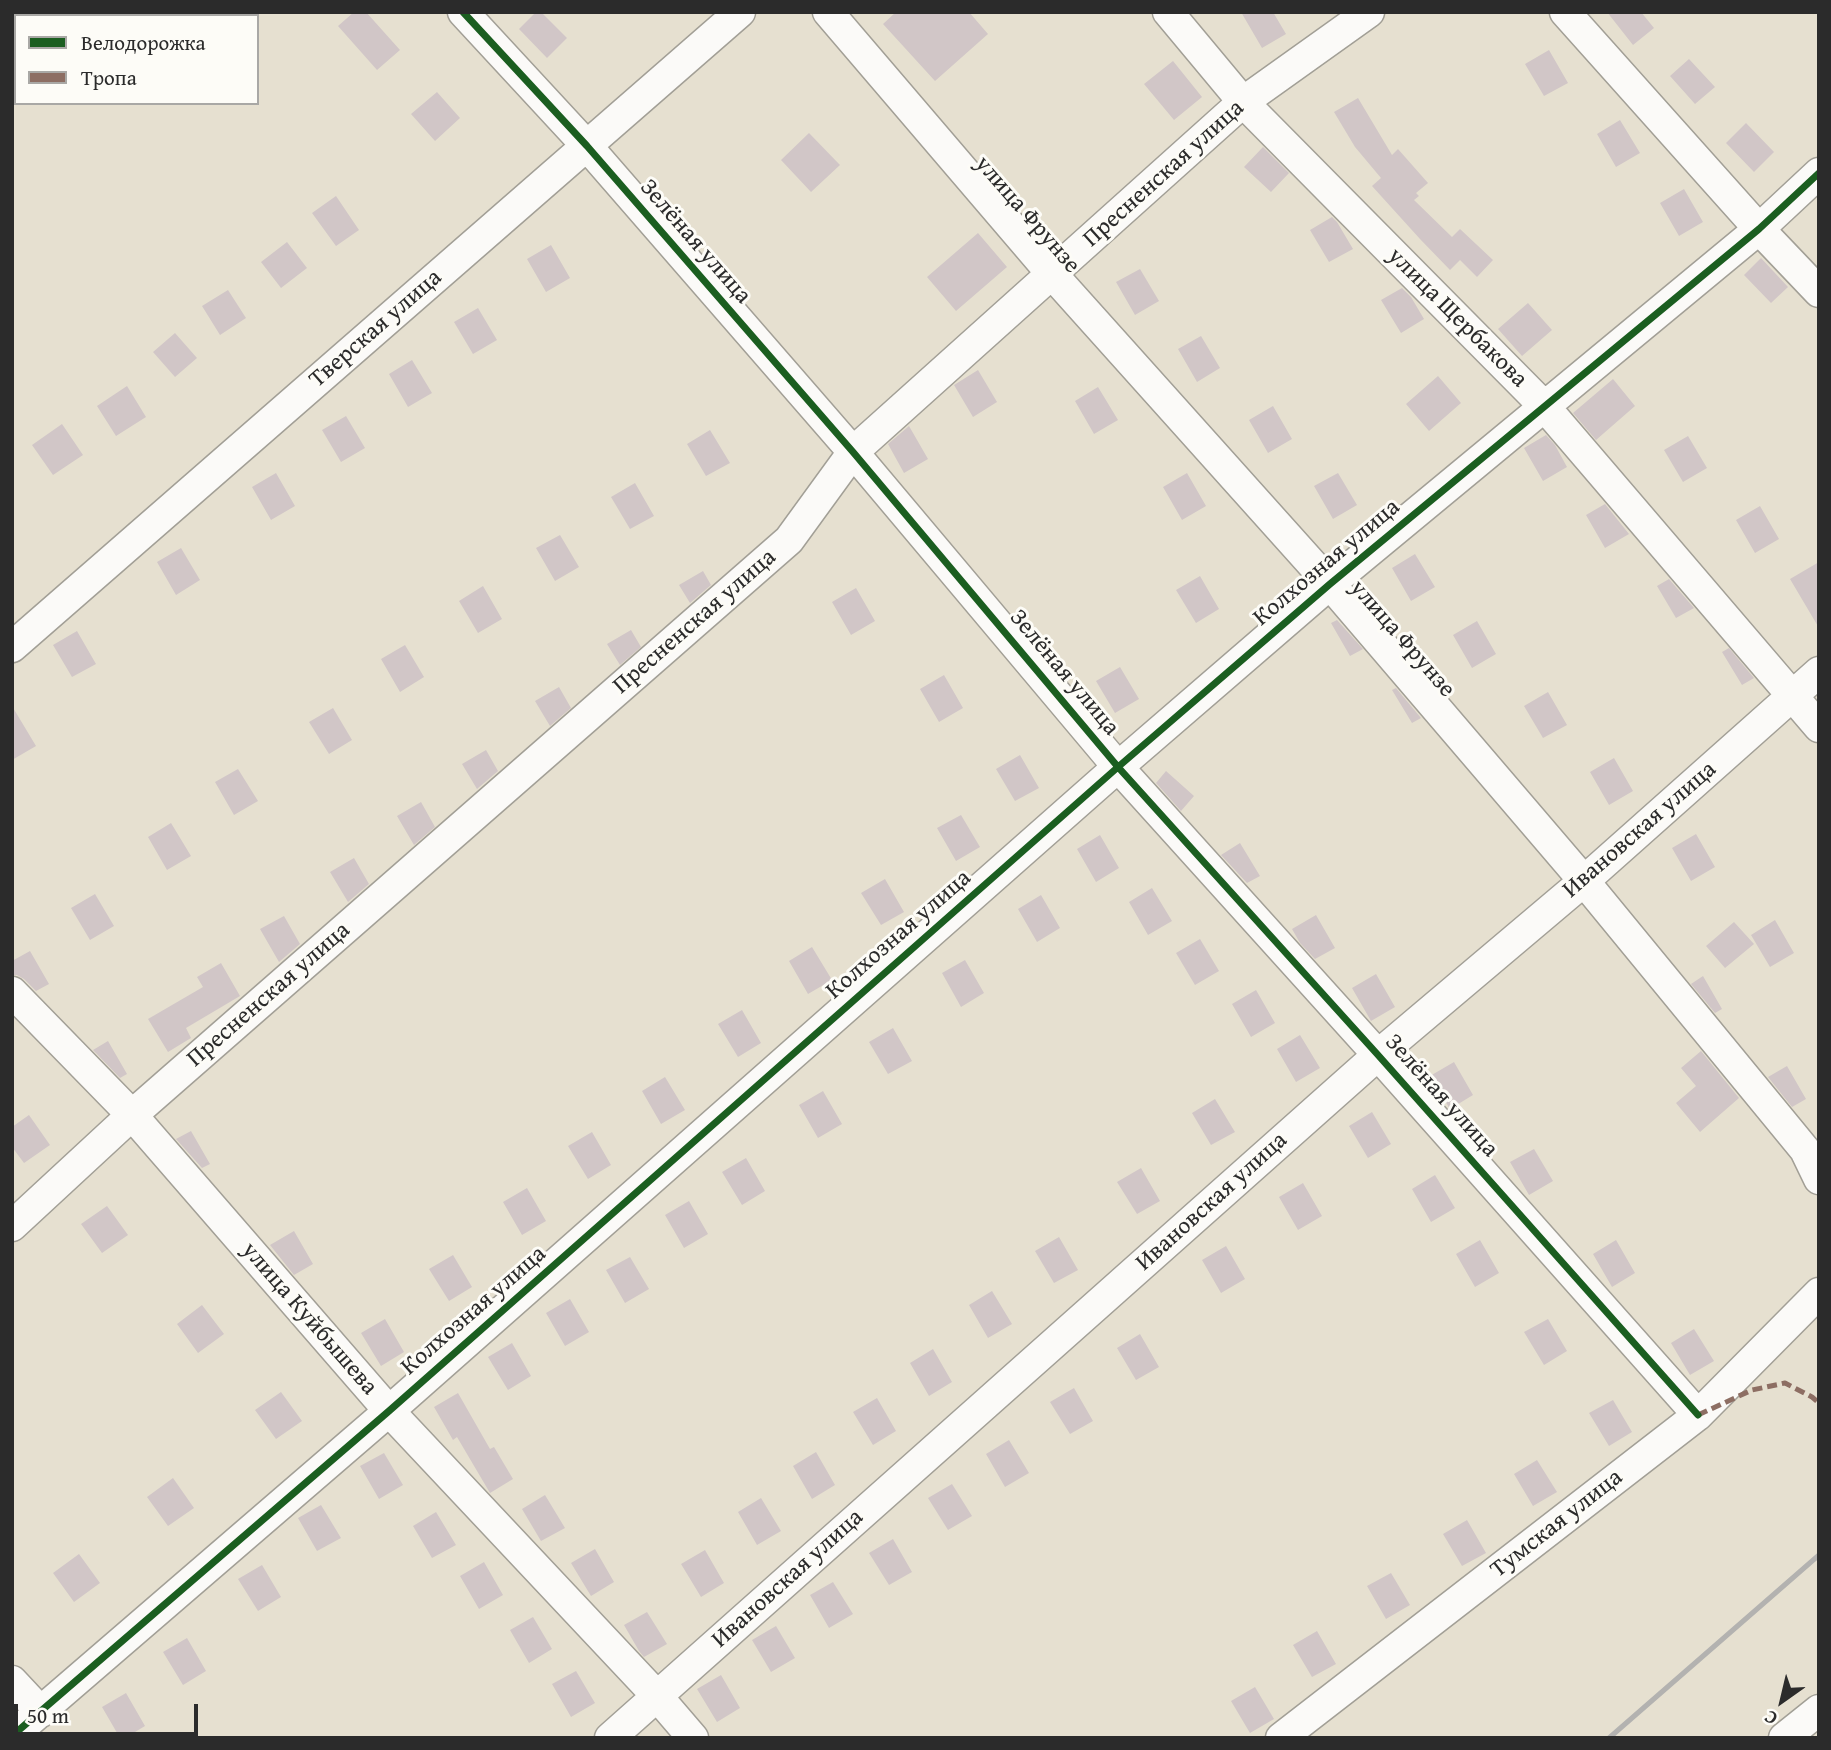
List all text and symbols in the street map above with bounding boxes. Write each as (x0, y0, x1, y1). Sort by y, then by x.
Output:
legend (14, 14, 259, 105)
text: Велодорожка (81, 27, 206, 58)
text: Тропа (81, 62, 137, 93)
street label: Пресненская улица (1078, 94, 1250, 254)
street label: улица Фрунзе (968, 150, 1086, 280)
street label: Зелёная улица (633, 174, 757, 310)
street label: улица Щербакова (1381, 242, 1533, 394)
street label: Тверская улица (304, 264, 448, 394)
street label: Колхозная улица (1248, 493, 1406, 633)
street label: Пресненская улица (608, 543, 782, 701)
street label: улица Фрунзе (1343, 574, 1461, 704)
street label: Зелёная улица (1003, 604, 1125, 742)
street label: Ивановская улица (1557, 755, 1723, 905)
street label: Колхозная улица (821, 864, 977, 1006)
street label: Пресненская улица (182, 916, 356, 1074)
street label: Зелёная улица (1378, 1029, 1504, 1163)
street label: Ивановская улица (1130, 1126, 1294, 1278)
street label: улица Куйбышева (235, 1237, 383, 1401)
street label: Колхозная улица (396, 1240, 552, 1382)
street label: Тумская улица (1485, 1464, 1629, 1584)
street label: Ивановская улица (706, 1503, 870, 1655)
north arrow (1747, 1666, 1817, 1736)
scale bar (18, 1690, 201, 1734)
text: 50 m (27, 1700, 69, 1731)
text: С (1758, 1704, 1783, 1733)

